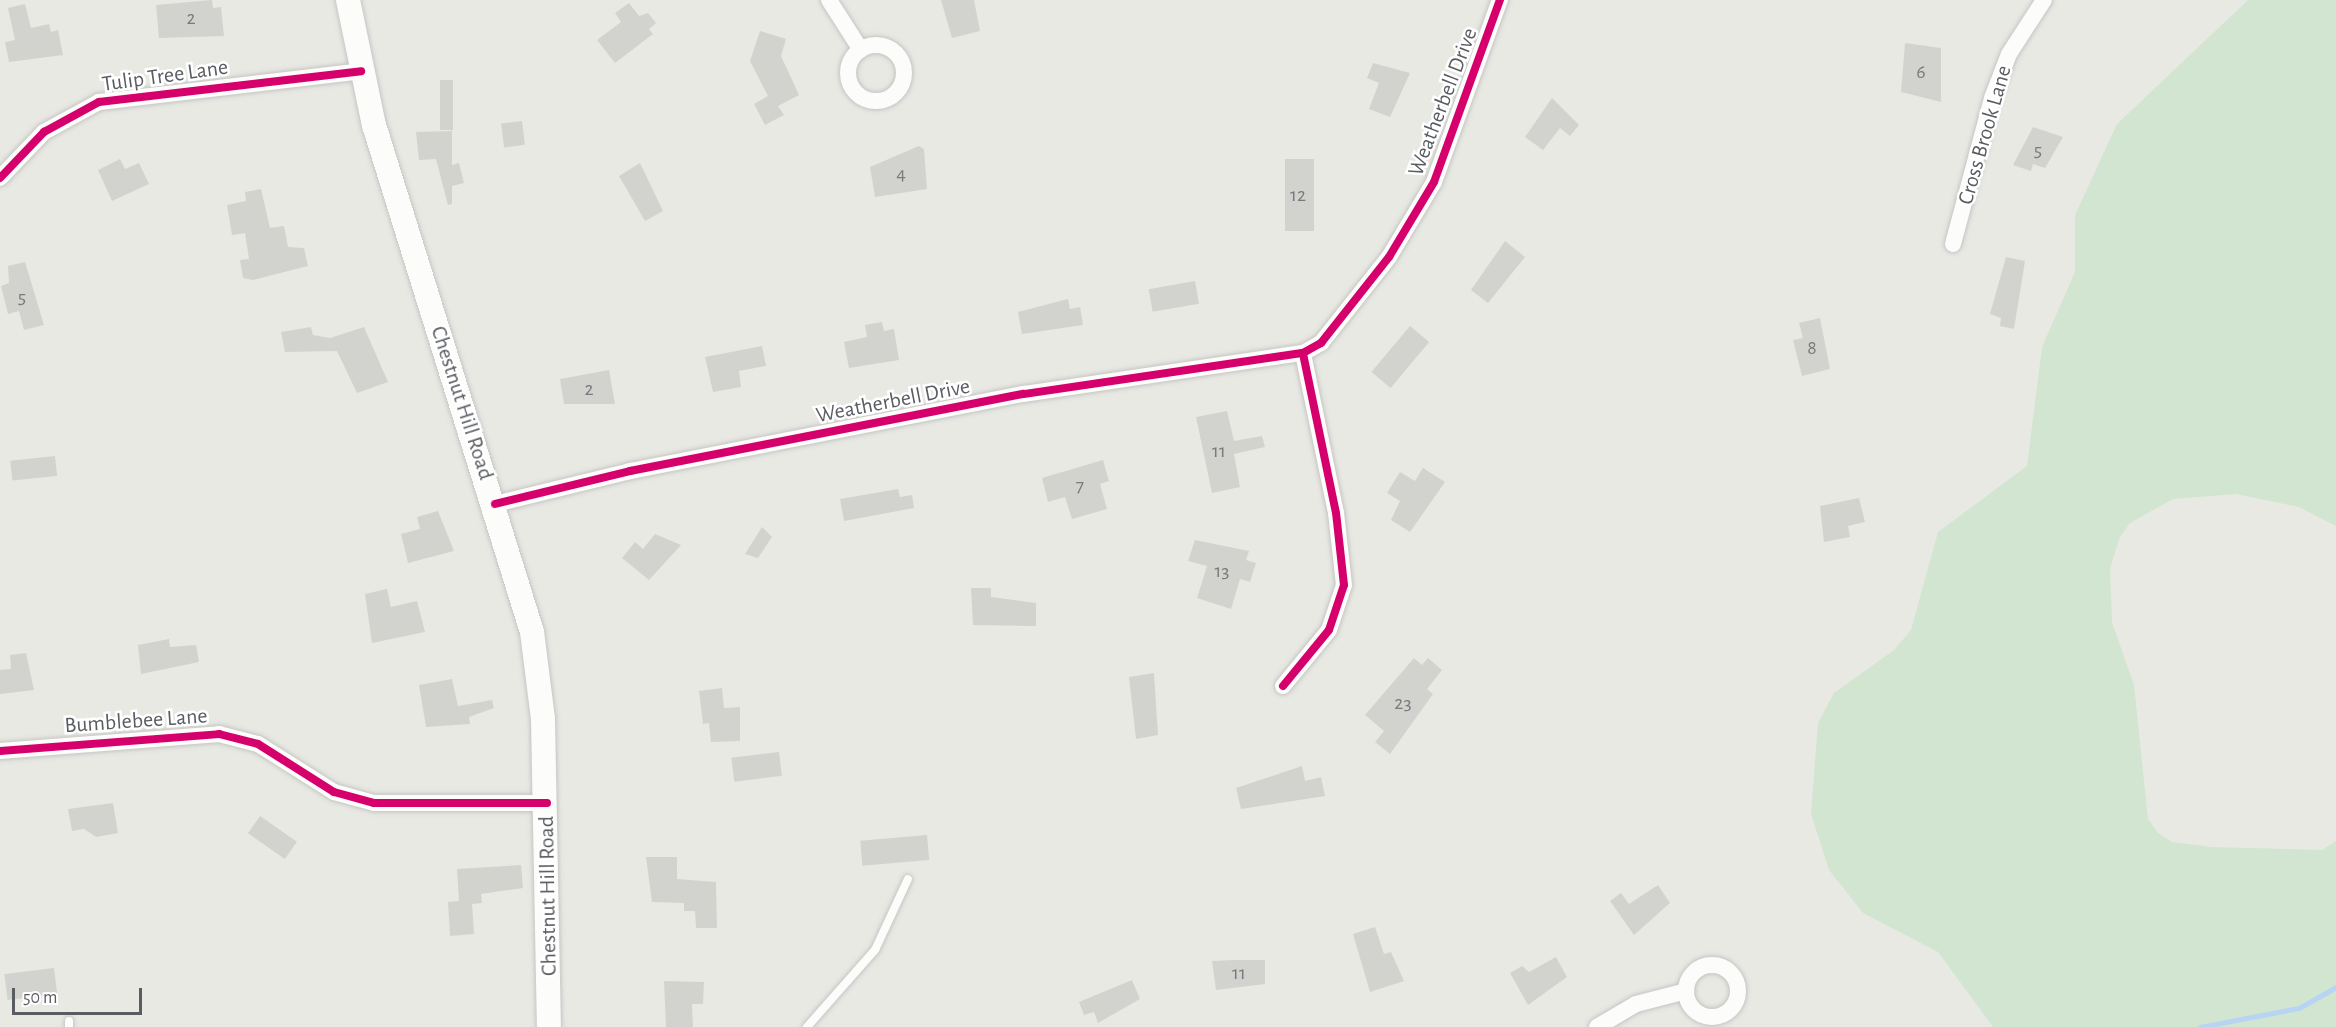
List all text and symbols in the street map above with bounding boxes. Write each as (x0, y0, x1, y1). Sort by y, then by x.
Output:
house number: 2 (186, 6, 196, 30)
street label: Weatherbell Drive (1403, 24, 1483, 180)
street label: Tulip Tree Lane (100, 54, 230, 98)
house number: 6 (1916, 60, 1926, 84)
street label: Cross Brook Lane (1953, 62, 2017, 208)
house number: 5 (2034, 138, 2042, 162)
house number: 4 (896, 162, 906, 186)
house number: 12 (1290, 183, 1306, 207)
house number: 5 (18, 285, 26, 309)
street label: Chestnut Hill Road (425, 323, 499, 483)
house number: 8 (1807, 336, 1817, 360)
street label: Weatherbell Drive (814, 373, 972, 429)
house number: 2 (584, 377, 594, 401)
house number: 11 (1212, 439, 1226, 463)
house number: 7 (1076, 474, 1084, 498)
house number: 13 (1214, 559, 1230, 583)
house number: 23 (1394, 691, 1412, 715)
street label: Bumblebee Lane (64, 703, 208, 739)
street label: Chestnut Hill Road (533, 816, 563, 976)
house number: 11 (1232, 961, 1246, 985)
scale bar (15, 976, 146, 1014)
text: 50 m (23, 989, 57, 1007)

